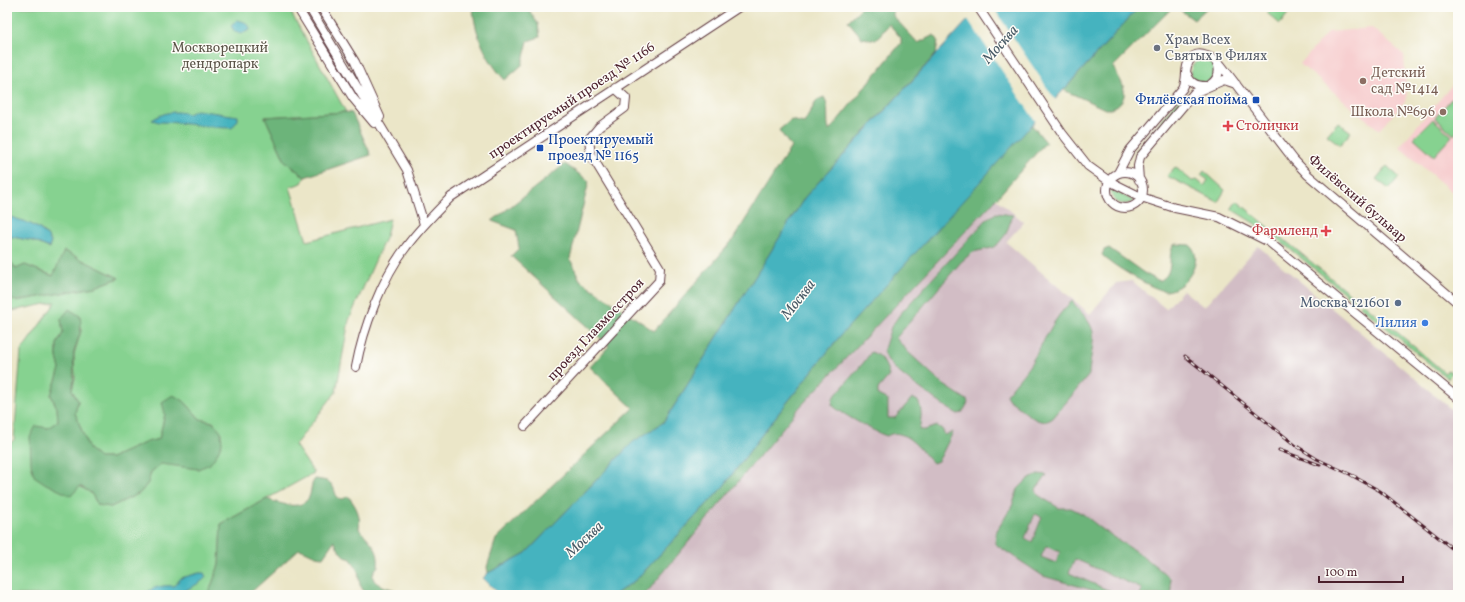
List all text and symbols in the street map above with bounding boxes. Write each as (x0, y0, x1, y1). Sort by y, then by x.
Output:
water label: Москва (977, 21, 1024, 70)
place label: Храм Всех Святых в Филях (1165, 31, 1267, 66)
street label: проектируемый проезд № 1166 (485, 38, 659, 164)
park label: Москворецкий дендропарк (172, 39, 269, 74)
marker: Храм Всех Святых в Филях (1152, 43, 1162, 53)
place label: Детский сад №1414 (1371, 64, 1439, 99)
marker: Детский сад №1414 (1358, 76, 1368, 86)
place label: Филёвская пойма (1135, 91, 1248, 110)
marker: Филёвская пойма (1251, 95, 1261, 105)
place label: Школа №696 (1350, 103, 1435, 122)
marker: Школа №696 (1438, 107, 1448, 117)
place label: Столички (1236, 117, 1299, 136)
marker: Столички (1223, 121, 1233, 131)
place label: Проектируемый проезд № 1165 (548, 131, 654, 166)
marker: Проектируемый проезд № 1165 (535, 143, 545, 153)
street label: Филёвский бульвар (1303, 151, 1411, 247)
place label: Фармленд (1252, 222, 1318, 241)
marker: Фармленд (1321, 226, 1331, 236)
street label: проезд Главмосстроя (543, 274, 649, 386)
water label: Москва (776, 276, 821, 325)
place label: Москва 121601 (1300, 294, 1390, 313)
marker: Москва 121601 (1393, 298, 1403, 308)
place label: Лилия (1376, 314, 1417, 333)
marker: Лилия (1420, 318, 1430, 328)
water label: Москва (561, 517, 609, 564)
scale bar (1319, 558, 1403, 584)
text: 100 m (1325, 565, 1358, 581)

